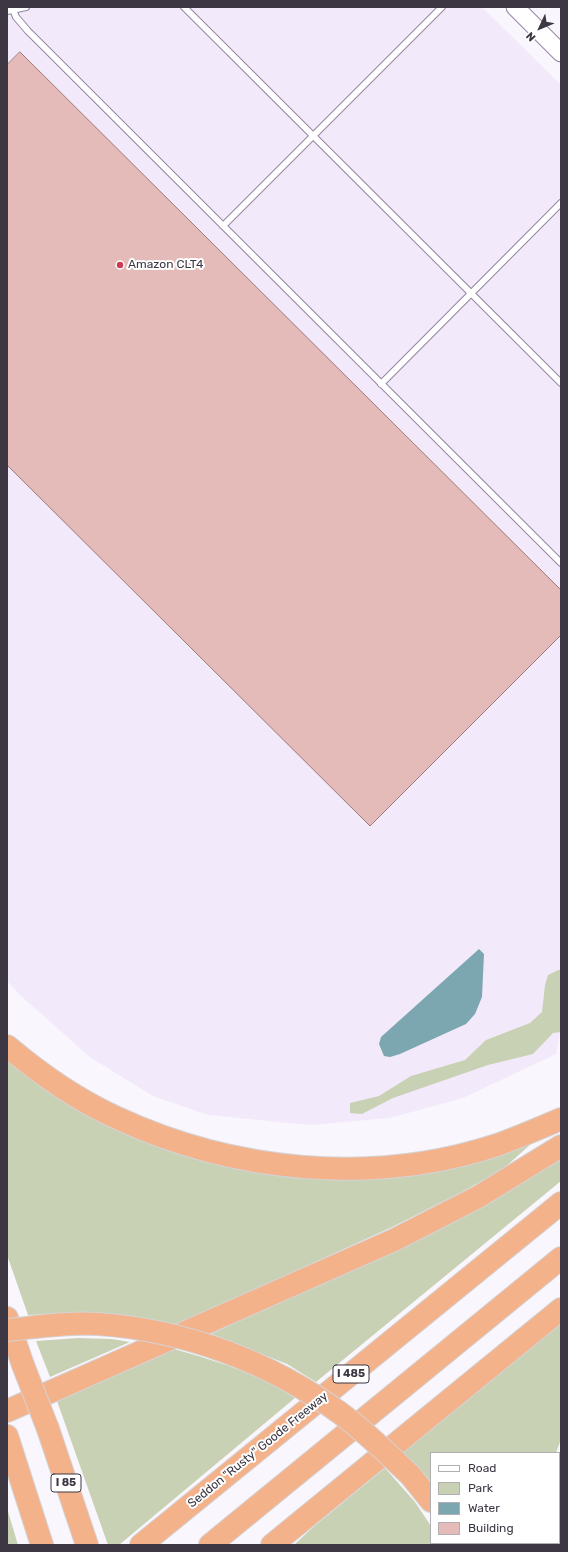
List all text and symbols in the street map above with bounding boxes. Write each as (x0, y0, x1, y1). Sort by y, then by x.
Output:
north arrow (520, 8, 560, 48)
text: N (524, 29, 538, 44)
place label: Amazon CLT4 (128, 258, 203, 272)
marker: Amazon CLT4 (115, 260, 125, 270)
road number: I 485 (333, 1365, 369, 1383)
street label: Seddon "Rusty" Goode Freeway (185, 1389, 331, 1511)
legend (430, 1452, 560, 1544)
text: Road (468, 1461, 496, 1475)
road number: I 85 (51, 1474, 81, 1492)
text: Park (468, 1481, 493, 1495)
text: Water (468, 1501, 500, 1515)
text: Building (468, 1521, 514, 1535)

